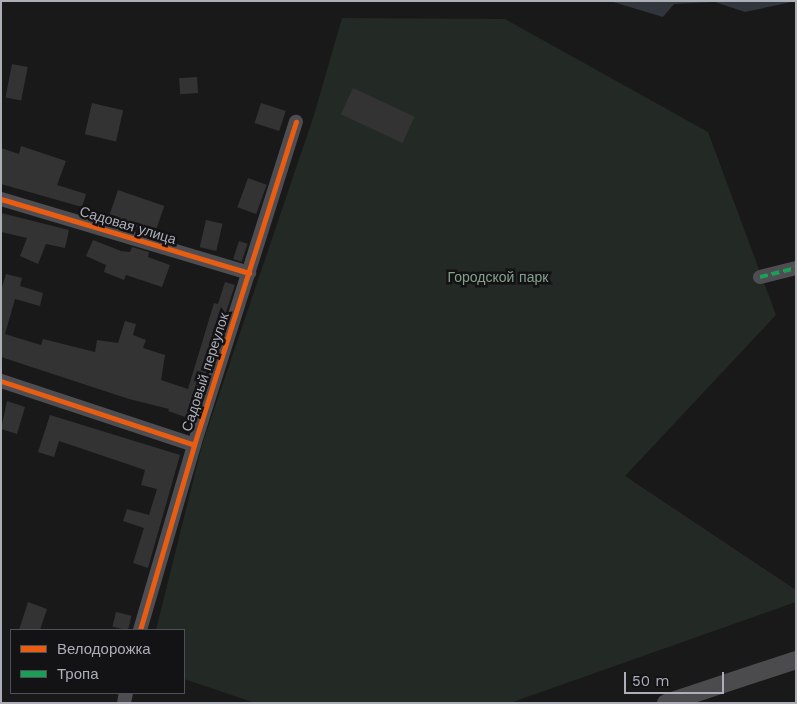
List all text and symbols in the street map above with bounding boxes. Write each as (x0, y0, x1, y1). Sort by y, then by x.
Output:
street label: Садовая улица (78, 202, 178, 248)
park label: Городской парк (448, 269, 548, 285)
street label: Садовый переулок (178, 311, 232, 433)
legend (10, 629, 185, 694)
text: Велодорожка (57, 640, 151, 658)
scale bar (627, 662, 727, 694)
text: Тропа (57, 665, 98, 683)
text: 50 m (632, 672, 669, 690)

